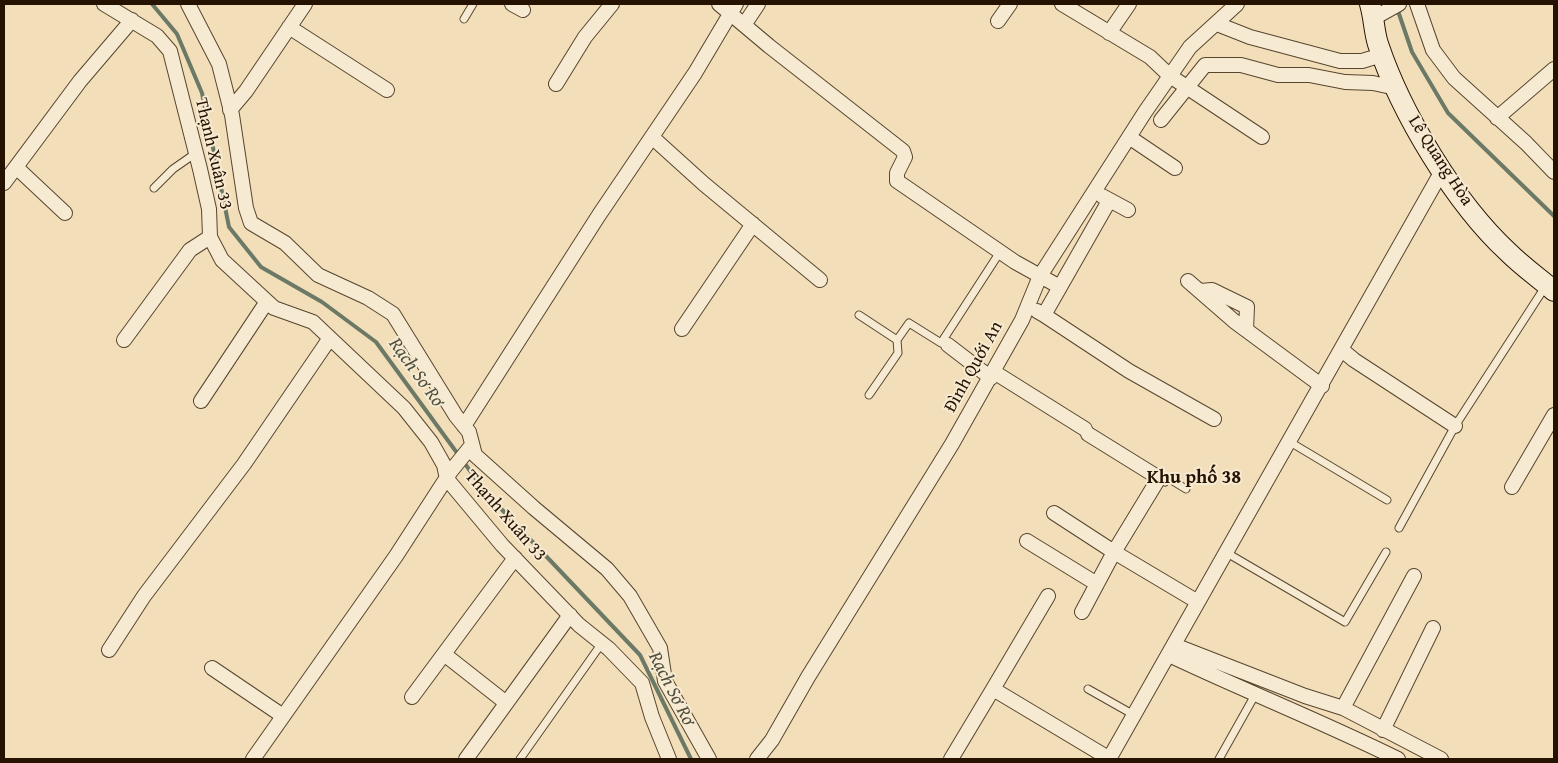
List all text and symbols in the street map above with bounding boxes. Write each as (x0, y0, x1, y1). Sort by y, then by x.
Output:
street label: Thạnh Xuân 33 (190, 96, 236, 212)
street label: Lê Quang Hòa (1403, 112, 1477, 210)
street label: Đình Quới An (940, 318, 1008, 416)
water label: Rạch Sơ Rơ (383, 334, 449, 412)
street label: Thạnh Xuân 33 (460, 466, 550, 566)
district label: Khu phố 38 (1147, 467, 1241, 489)
water label: Rạch Sơ Rơ (643, 648, 699, 730)

